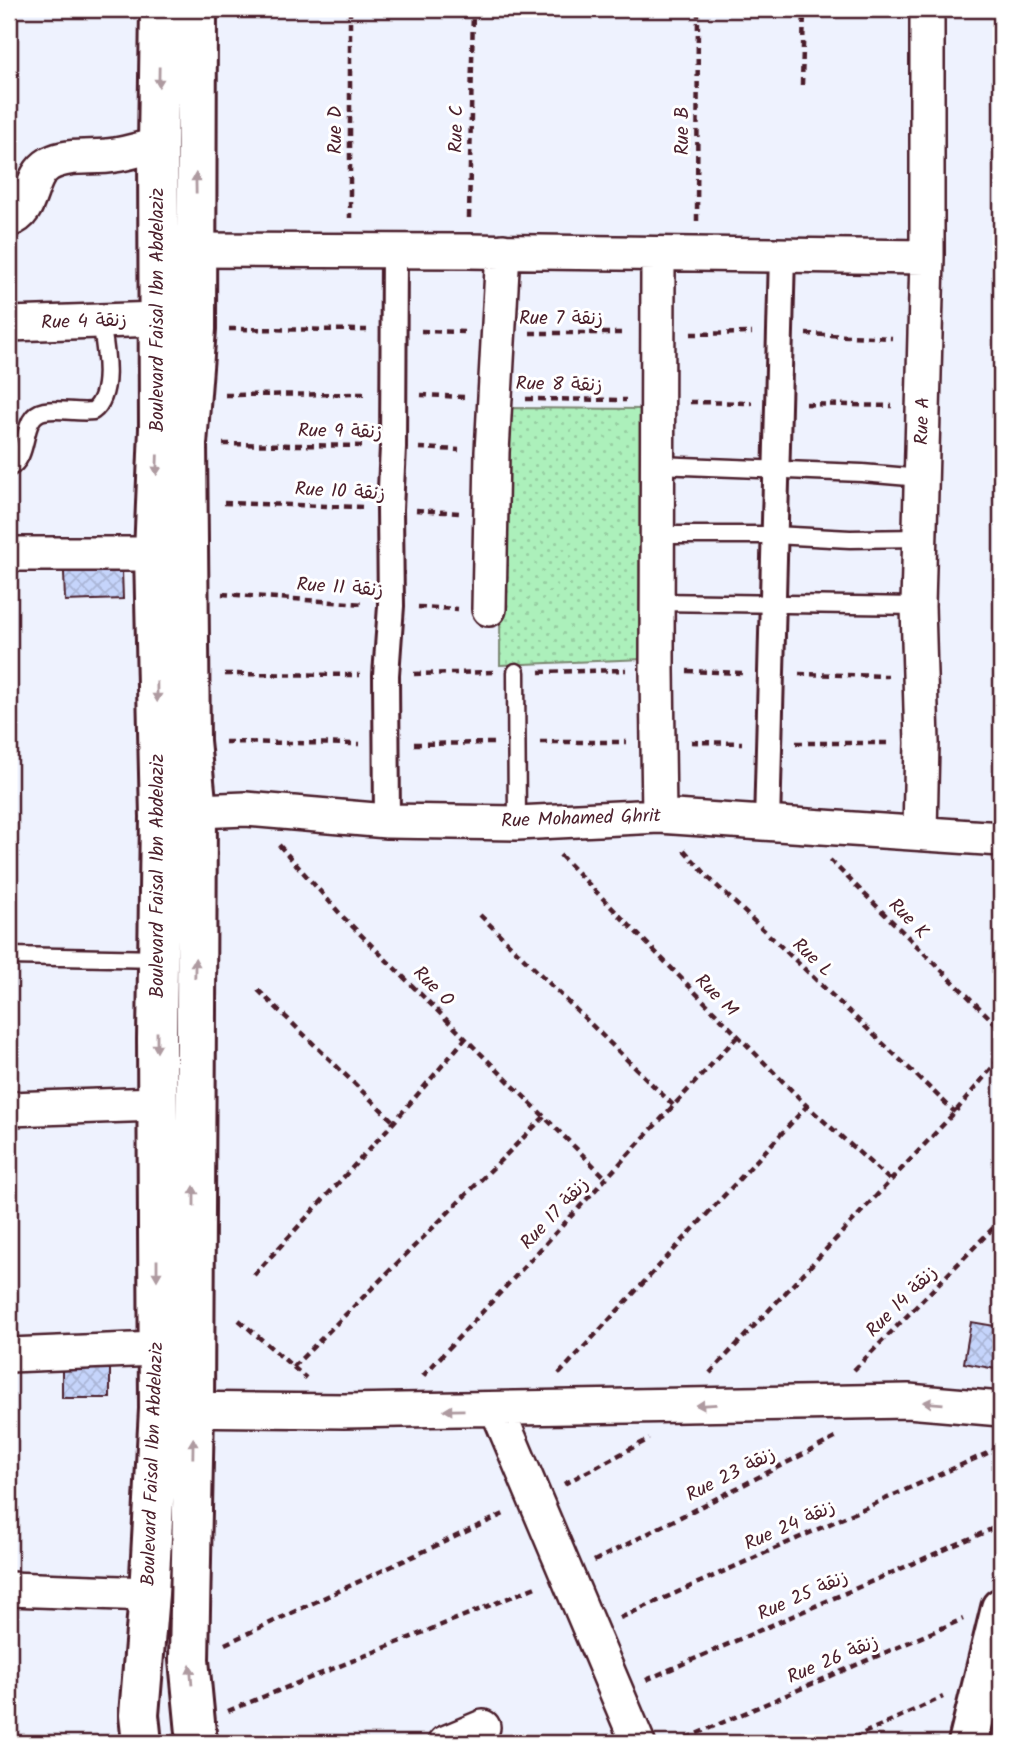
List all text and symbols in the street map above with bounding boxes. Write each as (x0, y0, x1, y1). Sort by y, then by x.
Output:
one-way arrow (153, 66, 165, 88)
street label: Rue C (442, 105, 472, 153)
street label: Rue D (321, 106, 351, 154)
street label: Rue B (668, 107, 698, 155)
one-way arrow (190, 171, 202, 193)
street label: Boulevard Faisal Ibn Abdelaziz (143, 188, 173, 432)
street label: Rue 7 زنقة (519, 304, 603, 334)
street label: Rue 4 زنقة (41, 306, 127, 338)
street label: Rue 8 زنقة (515, 369, 603, 401)
street label: Rue A (907, 397, 939, 445)
street label: Rue 9 زنقة (298, 416, 382, 448)
one-way arrow (152, 454, 163, 476)
street label: Rue 10 زنقة (294, 475, 386, 509)
street label: Rue 11 زنقة (295, 570, 385, 606)
one-way arrow (151, 682, 163, 704)
street label: Boulevard Faisal Ibn Abdelaziz (143, 754, 173, 998)
street label: Rue Mohamed Ghrit (501, 801, 662, 837)
street label: Rue K (881, 892, 936, 947)
street label: Rue L (785, 931, 839, 985)
one-way arrow (189, 957, 201, 979)
street label: Rue O (405, 959, 461, 1015)
street label: Rue M (687, 967, 745, 1025)
one-way arrow (151, 1031, 163, 1053)
street label: Rue 17 زنقة (513, 1171, 597, 1257)
one-way arrow (188, 1185, 200, 1207)
one-way arrow (151, 1259, 163, 1281)
street label: Rue 14 زنقة (859, 1259, 945, 1345)
street label: Boulevard Faisal Ibn Abdelaziz (134, 1342, 172, 1586)
one-way arrow (922, 1397, 944, 1408)
one-way arrow (695, 1400, 717, 1411)
one-way arrow (443, 1404, 465, 1415)
one-way arrow (187, 1437, 199, 1459)
street label: Rue 23 زنقة (681, 1440, 781, 1510)
street label: Rue 24 زنقة (740, 1493, 840, 1559)
street label: Rue 25 زنقة (753, 1563, 853, 1629)
street label: Rue 26 زنقة (783, 1627, 883, 1693)
one-way arrow (185, 1664, 196, 1686)

